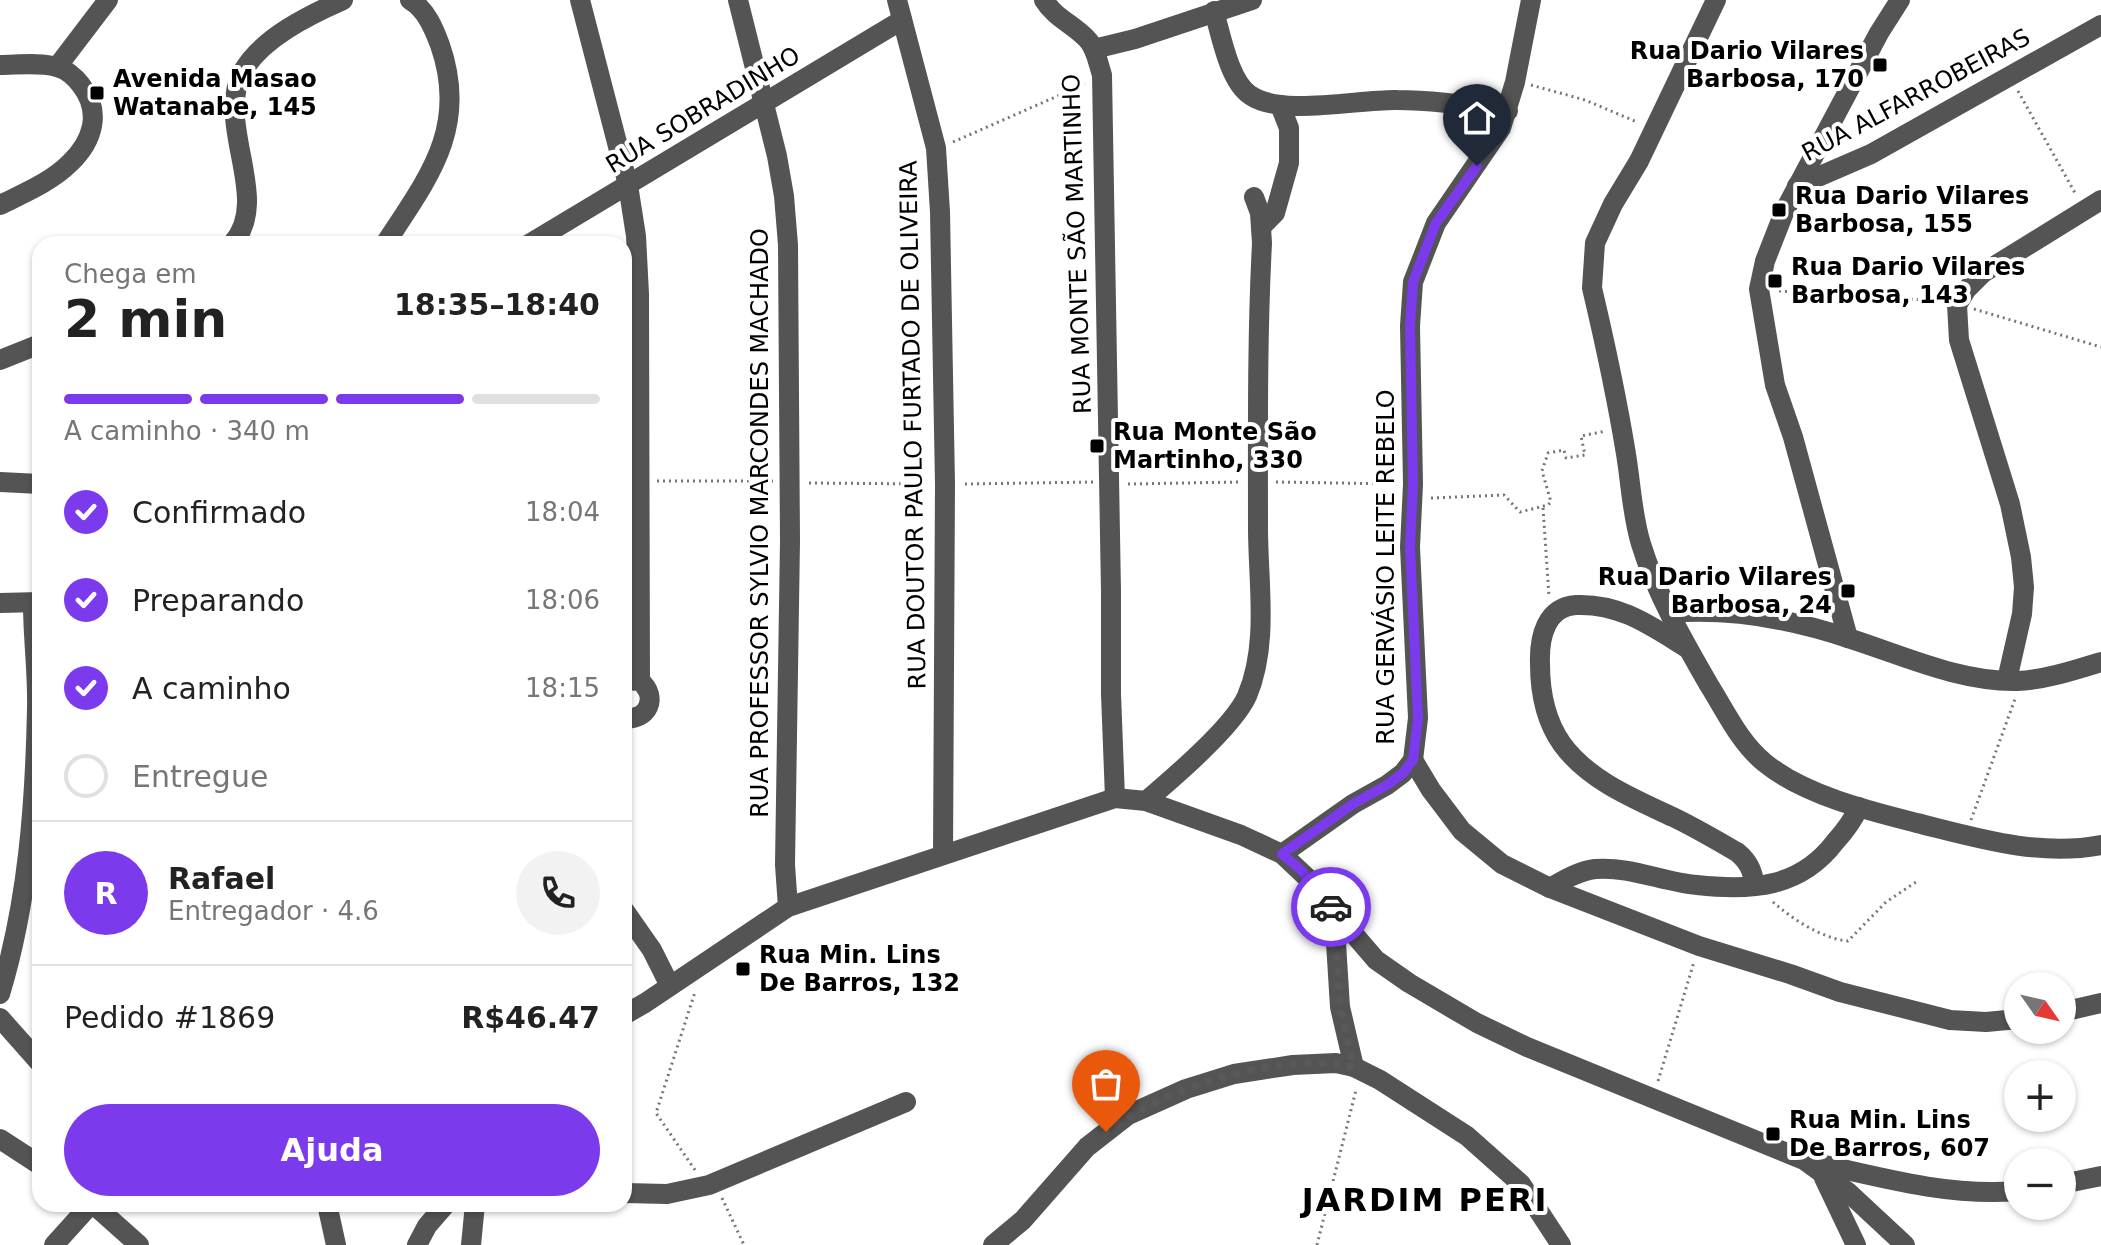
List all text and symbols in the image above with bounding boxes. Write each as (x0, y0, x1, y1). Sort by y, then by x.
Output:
street label: RUA ALFARROBEIRAS (1797, 23, 2035, 167)
place label: Rua Dario Vilares Barbosa, 170 (1630, 37, 1864, 93)
street label: RUA SOBRADINHO (601, 41, 805, 179)
marker: Rua Dario Vilares Barbosa, 170 (1871, 56, 1889, 74)
place label: Avenida Masao Watanabe, 145 (113, 65, 317, 121)
street label: RUA MONTE SÃO MARTINHO (1055, 74, 1097, 415)
marker: Avenida Masao Watanabe, 145 (88, 84, 106, 102)
pin (1443, 84, 1511, 166)
icon: home (1455, 96, 1499, 140)
street label: RUA DOUTOR PAULO FURTADO DE OLIVEIRA (894, 160, 932, 690)
place label: Rua Dario Vilares Barbosa, 155 (1795, 182, 2029, 238)
marker: Rua Dario Vilares Barbosa, 155 (1770, 201, 1788, 219)
street label: RUA PROFESSOR SYLVIO MARCONDES MACHADO (746, 228, 774, 818)
place label: Rua Dario Vilares Barbosa, 143 (1791, 253, 2025, 309)
text: Chega em (64, 259, 197, 289)
marker: Rua Dario Vilares Barbosa, 143 (1766, 272, 1784, 290)
text: 18:35–18:40 (394, 287, 600, 322)
text: 2 min (64, 289, 227, 349)
street label: RUA GERVÁSIO LEITE REBELO (1371, 389, 1400, 745)
text: A caminho · 340 m (64, 416, 310, 446)
place label: Rua Monte São Martinho, 330 (1113, 418, 1317, 474)
marker: Rua Monte São Martinho, 330 (1088, 437, 1106, 455)
icon: check (64, 490, 108, 534)
text: Confirmado (132, 495, 306, 530)
text: 18:04 (525, 497, 600, 527)
place label: Rua Dario Vilares Barbosa, 24 (1598, 563, 1832, 619)
icon: check (64, 578, 108, 622)
marker: Rua Dario Vilares Barbosa, 24 (1839, 582, 1857, 600)
text: Preparando (132, 583, 304, 618)
text: 18:06 (525, 585, 600, 615)
icon: check (64, 666, 108, 710)
text: A caminho (132, 671, 291, 706)
text: 18:15 (525, 673, 600, 703)
text: Entregue (132, 759, 268, 794)
button: phone (516, 851, 600, 935)
text: Rafael (168, 861, 275, 896)
courier (1291, 867, 1371, 947)
text: R (94, 876, 118, 911)
icon: car (1309, 885, 1353, 929)
text: Entregador · 4.6 (168, 896, 379, 926)
place label: Rua Min. Lins De Barros, 132 (759, 941, 960, 997)
marker: Rua Min. Lins De Barros, 132 (734, 960, 752, 978)
north arrow (2004, 972, 2076, 1044)
map controls (2004, 972, 2076, 1220)
text: Pedido #1869 (64, 1000, 275, 1035)
text: R$46.47 (461, 1000, 600, 1035)
pin (1072, 1050, 1140, 1132)
button: + (2004, 1060, 2076, 1132)
icon: bag (1084, 1062, 1128, 1106)
button: Ajuda (64, 1104, 600, 1196)
place label: Rua Min. Lins De Barros, 607 (1789, 1106, 1990, 1162)
marker: Rua Min. Lins De Barros, 607 (1764, 1125, 1782, 1143)
button: − (2004, 1148, 2076, 1220)
district label: JARDIM PERI (1300, 1181, 1548, 1219)

